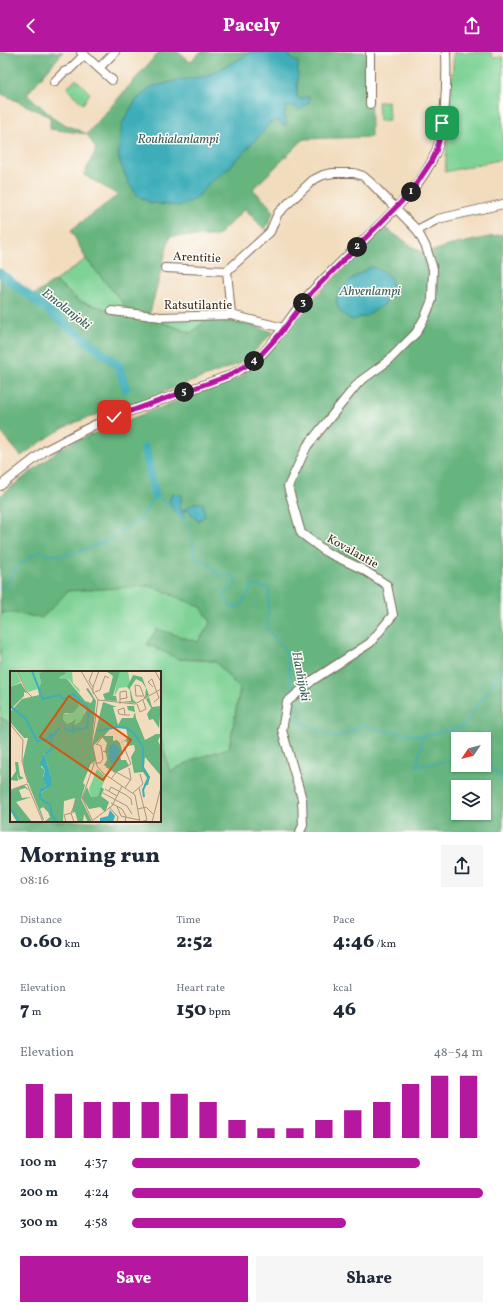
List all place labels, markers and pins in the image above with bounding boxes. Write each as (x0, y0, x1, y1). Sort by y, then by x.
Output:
pin (425, 106, 459, 140)
pin: 1 (401, 182, 421, 202)
pin: 2 (347, 237, 367, 257)
pin: 3 (293, 293, 313, 313)
pin: 4 (244, 351, 264, 371)
pin: 5 (174, 382, 194, 402)
pin (97, 400, 131, 434)

